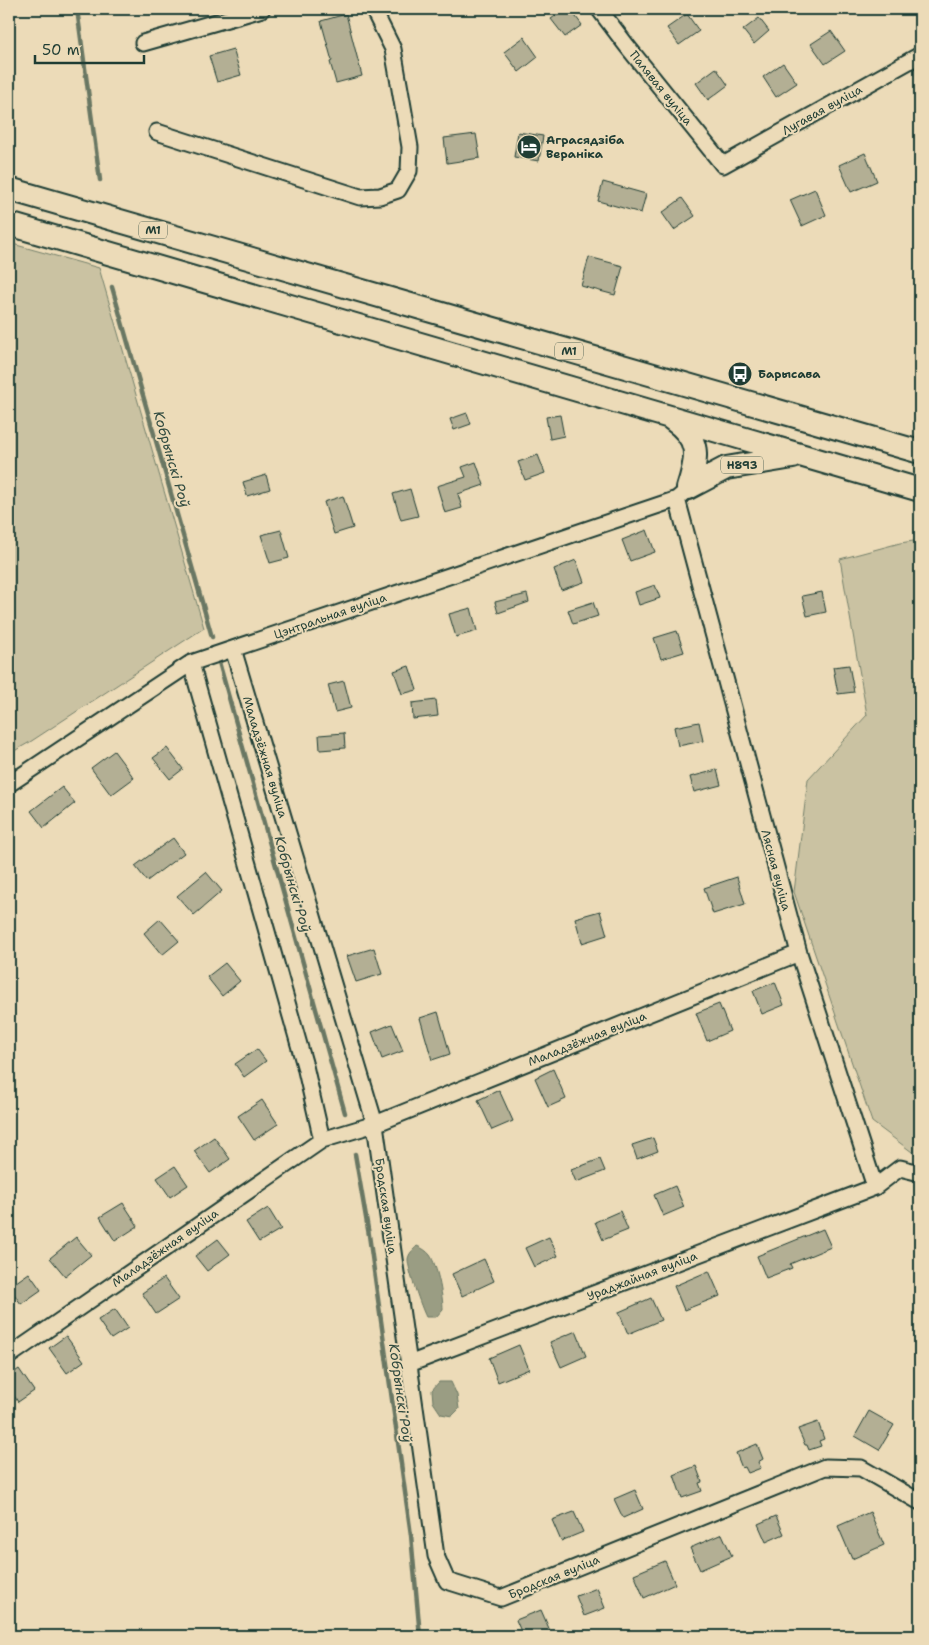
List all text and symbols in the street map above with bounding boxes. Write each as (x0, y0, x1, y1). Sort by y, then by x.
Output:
scale bar (35, 32, 144, 64)
text: 50 m (42, 40, 80, 60)
street label: Палявая вуліца (626, 47, 696, 129)
street label: Лугавая вуліца (779, 81, 865, 139)
place label: Аграсядзіба Вераніка (546, 132, 625, 162)
hotel icon: Аграсядзіба Вераніка (516, 134, 542, 160)
road number: М1 (139, 222, 167, 238)
road number: М1 (555, 342, 583, 360)
bus stop icon: Барысава (727, 361, 753, 387)
place label: Барысава (758, 366, 821, 382)
water label: Кобрынскі Роў (150, 409, 194, 509)
road number: Н893 (721, 456, 763, 474)
street label: Цэнтральная вуліца (272, 589, 389, 643)
street label: Маладзёжная вуліца (239, 694, 291, 820)
street label: Лясная вуліца (757, 828, 795, 913)
water label: Кобрынскі Роў (271, 834, 315, 934)
street label: Маладзёжная вуліца (525, 1008, 649, 1070)
street label: Бродская вуліца (371, 1157, 401, 1256)
street label: Маладзёжная вуліца (109, 1205, 222, 1291)
street label: Ураджайная вуліца (585, 1247, 700, 1304)
water label: Кобрынскі Роў (385, 1342, 417, 1444)
street label: Бродская вуліца (506, 1551, 602, 1603)

